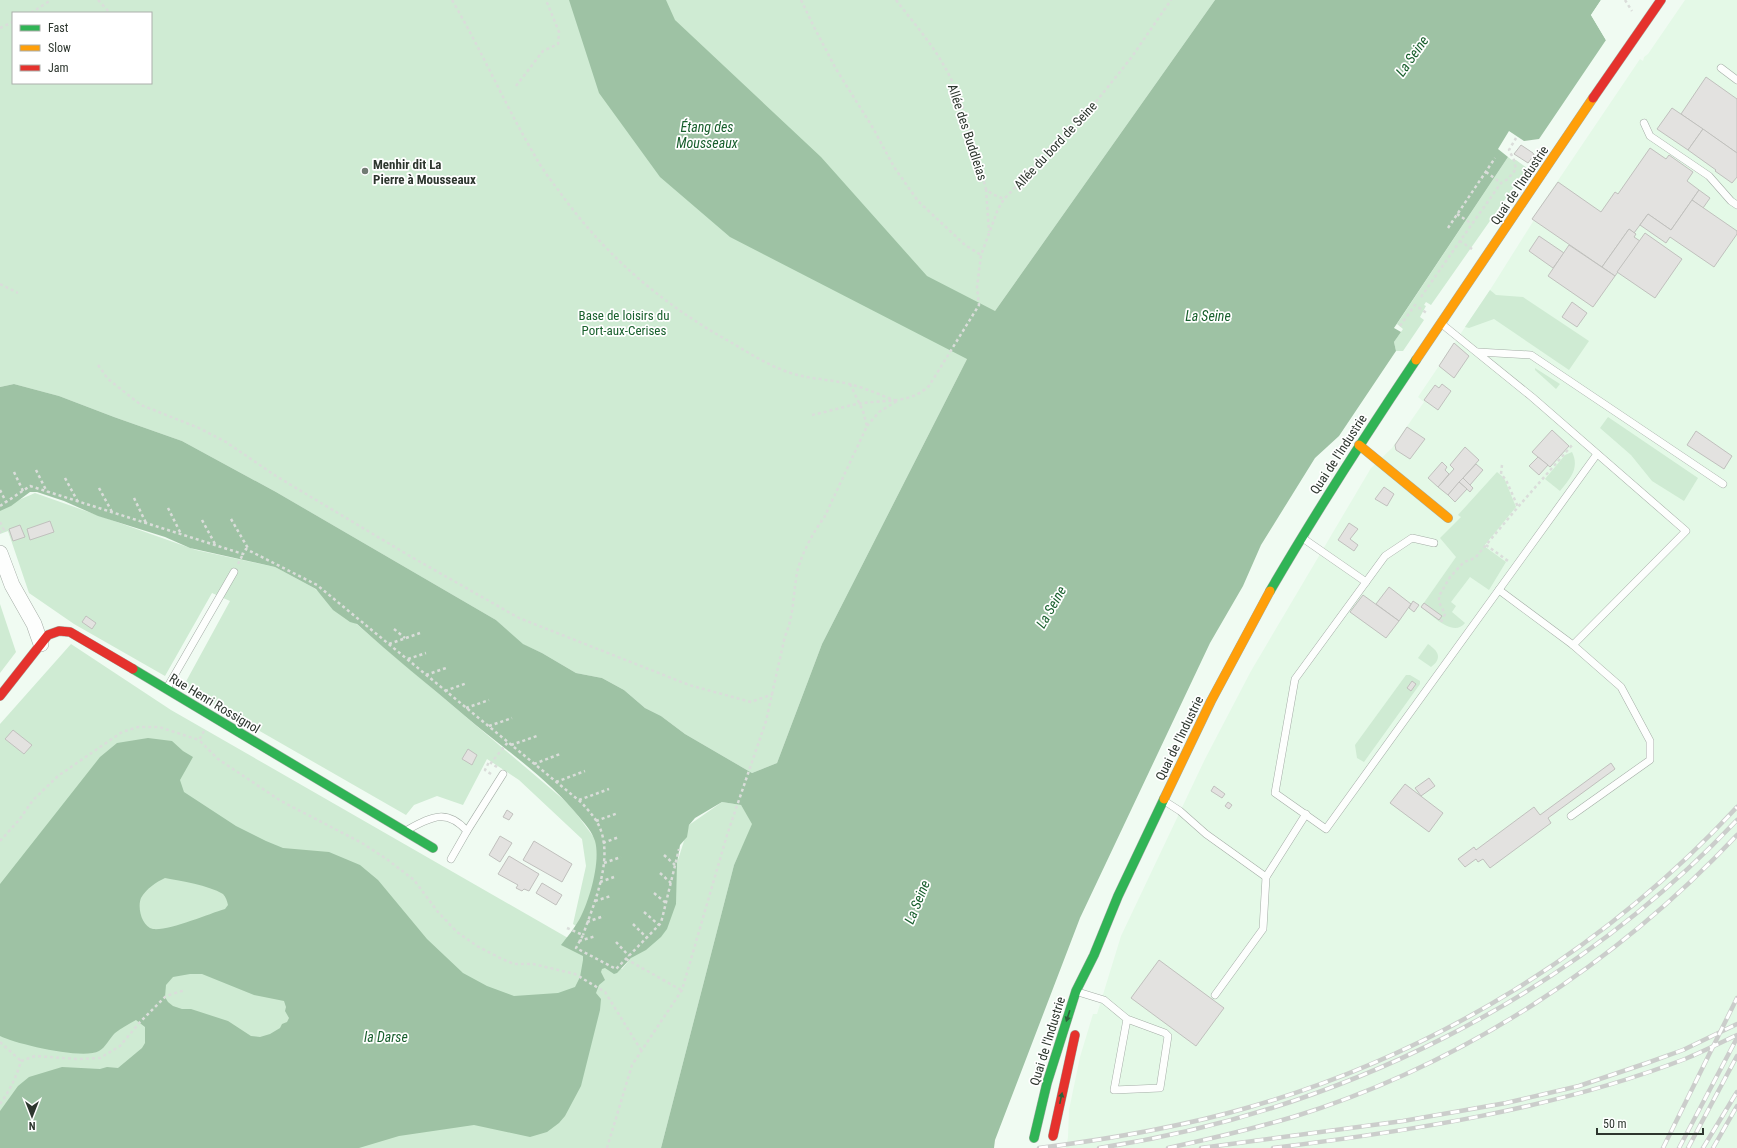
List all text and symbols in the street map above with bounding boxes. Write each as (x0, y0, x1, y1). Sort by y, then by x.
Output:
legend (12, 12, 152, 84)
text: Fast (48, 21, 69, 35)
water label: La Seine (1392, 33, 1432, 79)
text: Slow (48, 41, 71, 55)
text: Jam (48, 61, 69, 75)
street label: Allée des Buddleias (945, 82, 990, 182)
street label: Allée du bord de Seine (1011, 98, 1100, 192)
water label: Étang des Mousseaux (676, 118, 739, 151)
street label: Quai de l'Industrie (1487, 143, 1551, 228)
place label: Menhir dit La Pierre à Mousseaux (373, 157, 476, 187)
marker: Menhir dit La Pierre à Mousseaux (360, 166, 370, 176)
park label: Base de loisirs du Port-aux-Cerises (579, 308, 669, 338)
water label: La Seine (1185, 308, 1231, 324)
street label: Quai de l'Industrie (1307, 412, 1370, 497)
water label: La Seine (1033, 583, 1069, 631)
street label: Rue Henri Rossignol (167, 670, 263, 736)
street label: Quai de l'Industrie (1153, 694, 1206, 783)
water label: La Seine (901, 878, 933, 926)
street label: Quai de l'Industrie (1027, 995, 1068, 1087)
one-way arrow (1065, 1010, 1071, 1022)
water label: la Darse (364, 1029, 408, 1045)
one-way arrow (1059, 1091, 1065, 1104)
north arrow (12, 1096, 52, 1136)
scale bar (1597, 1110, 1703, 1136)
text: 50 m (1603, 1117, 1627, 1131)
text: N (28, 1119, 35, 1132)

